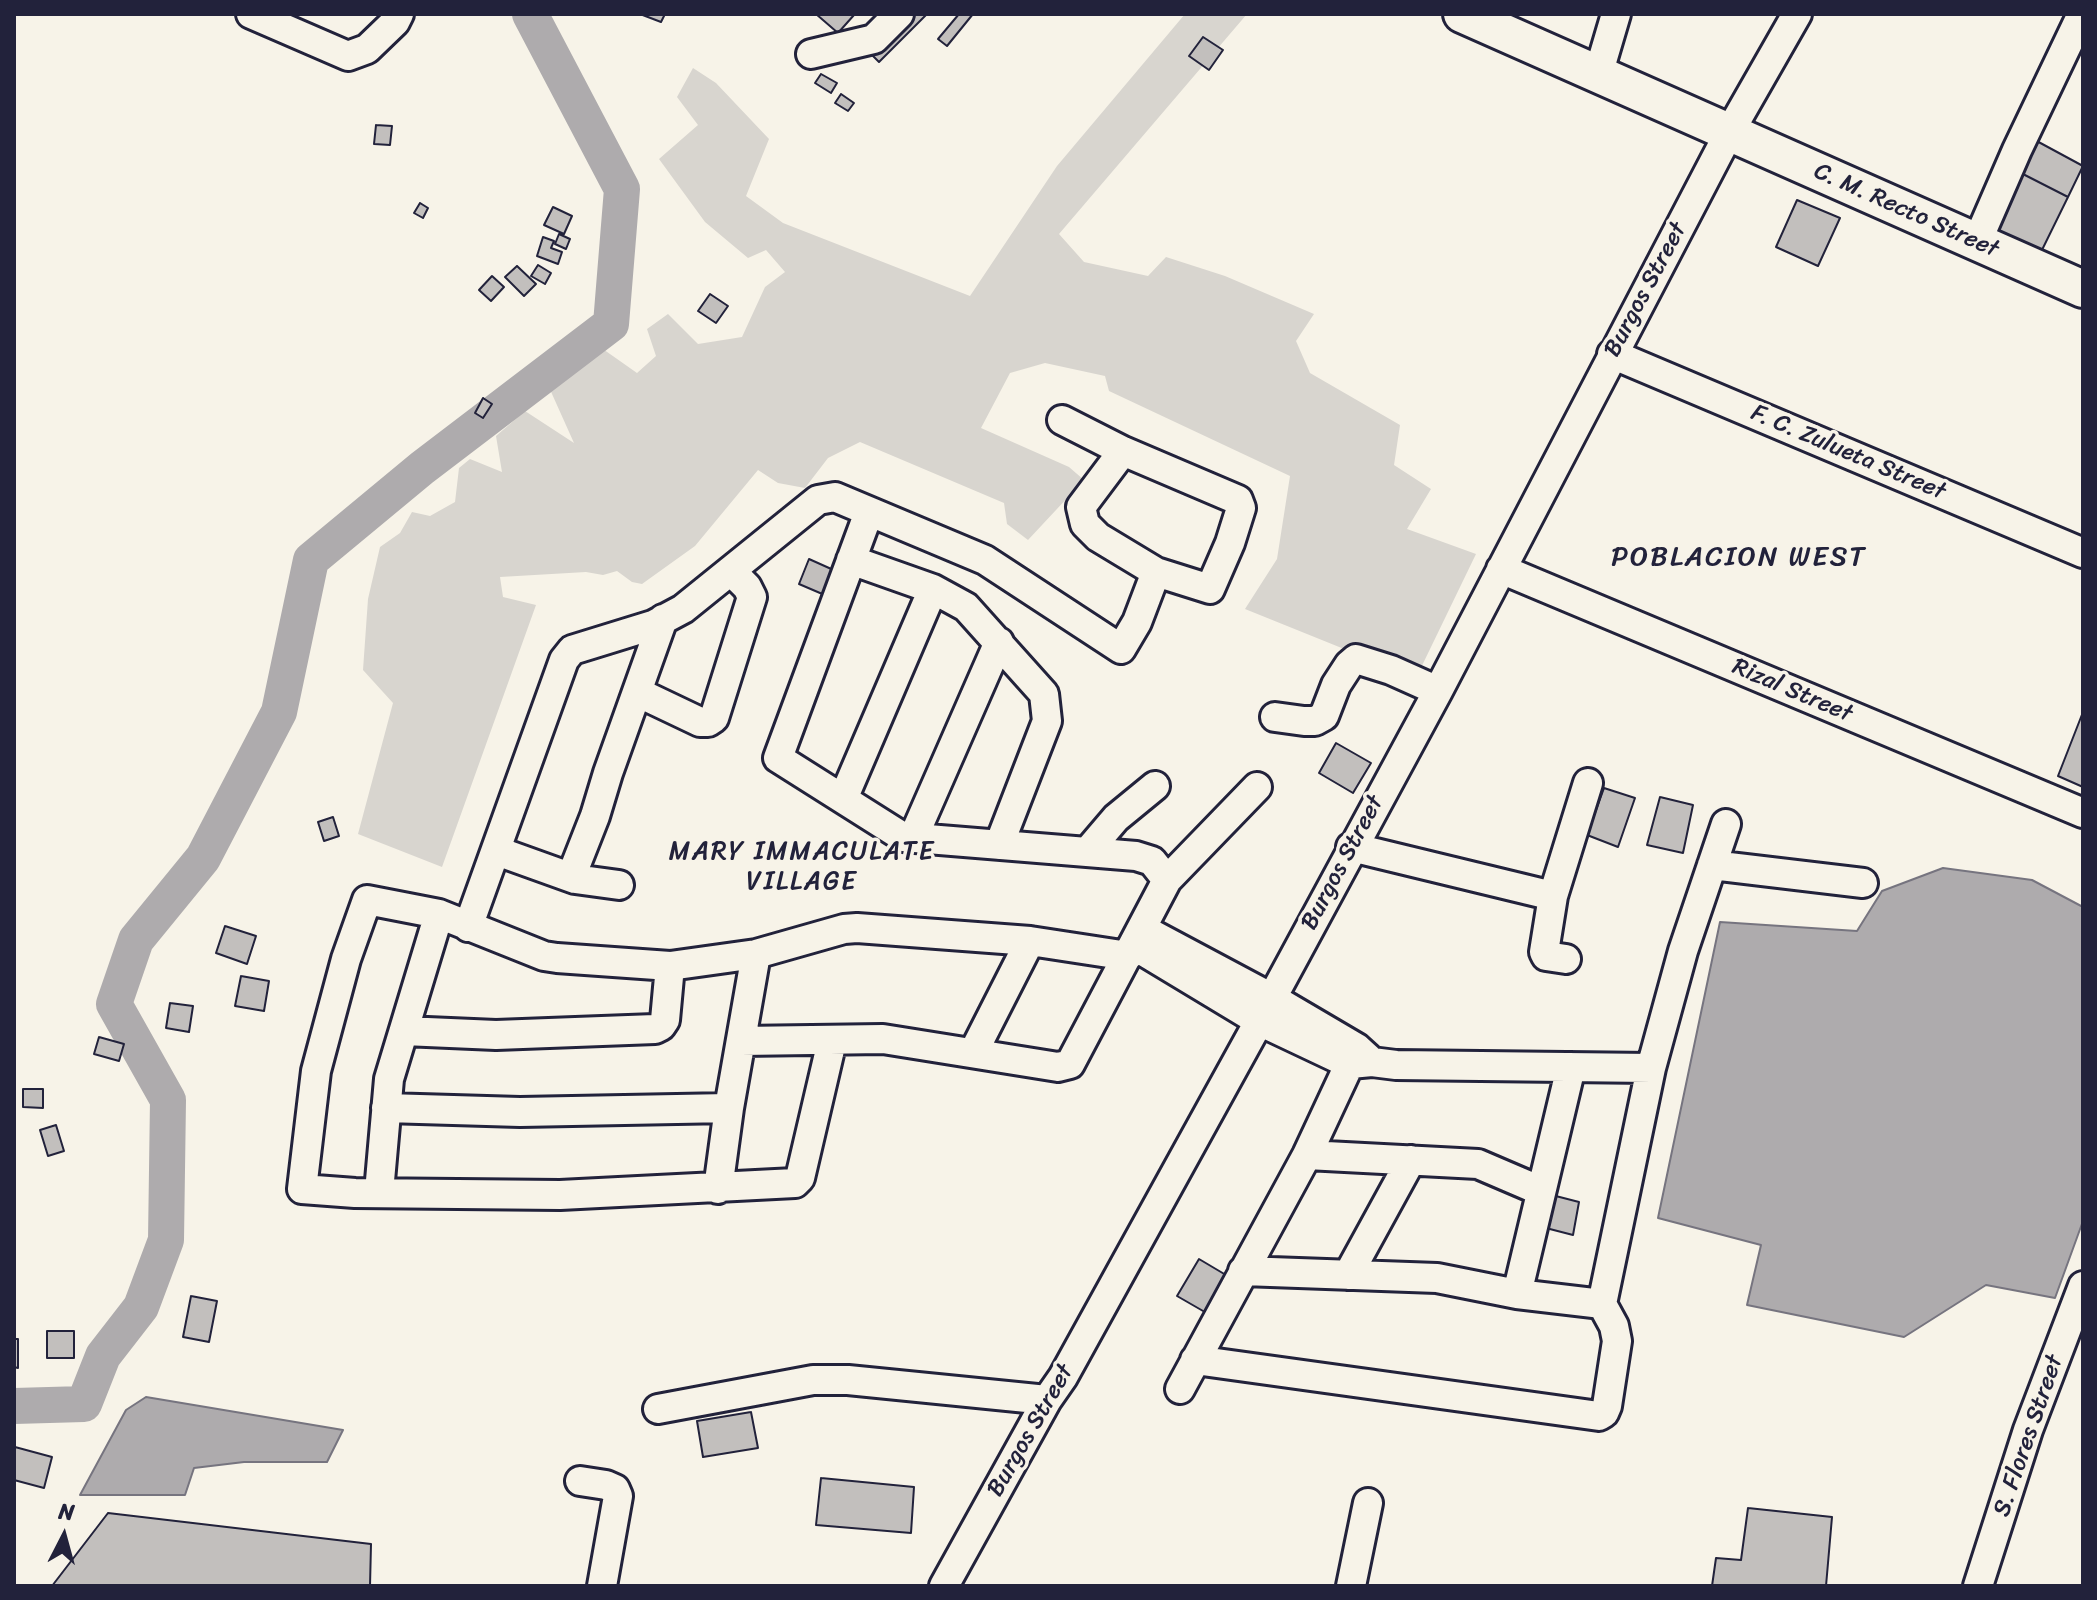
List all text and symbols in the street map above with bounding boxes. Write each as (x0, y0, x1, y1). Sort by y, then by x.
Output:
street label: C. M. Recto Street (1809, 157, 2003, 265)
street label: Burgos Street (1599, 218, 1693, 362)
street label: F. C. Zulueta Street (1746, 399, 1950, 507)
district label: POBLACION WEST (1613, 541, 1865, 575)
street label: Rizal Street (1728, 653, 1856, 729)
street label: Burgos Street (1296, 791, 1390, 935)
district label: MARY IMMACULATE VILLAGE (669, 836, 935, 898)
street label: S. Flores Street (1988, 1352, 2070, 1520)
street label: Burgos Street (982, 1360, 1080, 1502)
text: N (57, 1491, 76, 1532)
north arrow (24, 1496, 104, 1576)

